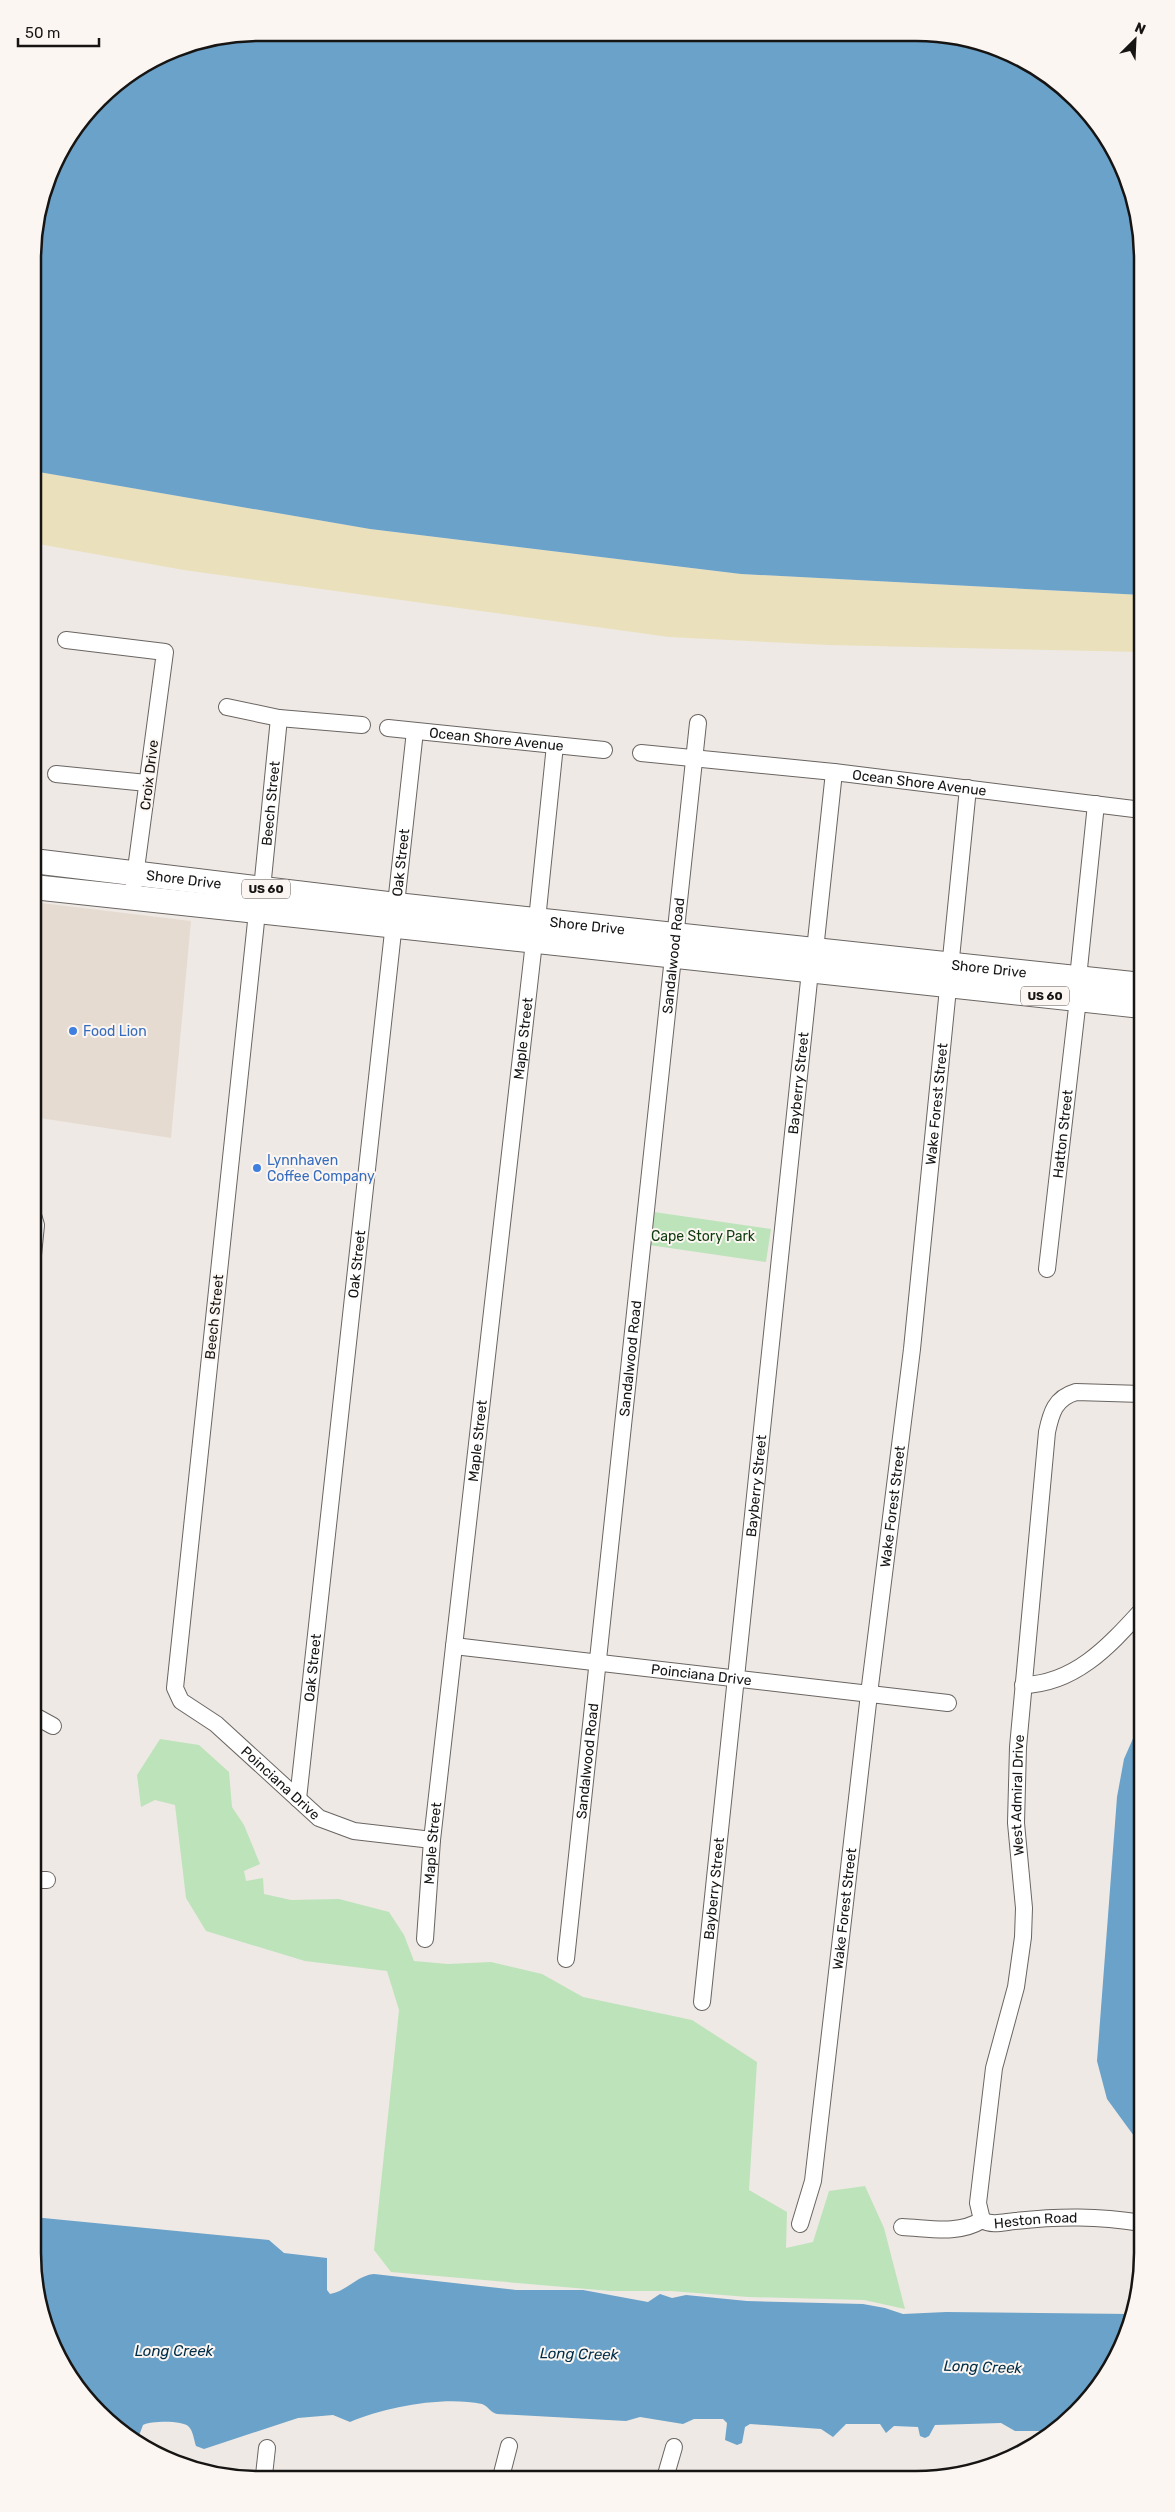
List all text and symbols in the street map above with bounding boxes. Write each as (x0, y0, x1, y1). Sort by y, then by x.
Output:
scale bar (18, 15, 99, 47)
north arrow (1110, 15, 1160, 65)
text: N (1132, 19, 1148, 38)
text: 50 m (25, 24, 60, 42)
street label: Ocean Shore Avenue (428, 724, 565, 755)
street label: Croix Drive (137, 739, 162, 811)
street label: Beech Street (258, 760, 284, 847)
street label: Ocean Shore Avenue (851, 766, 988, 800)
street label: Oak Street (389, 827, 413, 898)
street label: Shore Drive (145, 867, 222, 893)
road number: US 60 (242, 880, 290, 899)
street label: Sandalwood Road (659, 897, 688, 1015)
street label: Shore Drive (549, 914, 626, 938)
street label: Shore Drive (950, 957, 1027, 982)
road number: US 60 (1021, 986, 1069, 1006)
street label: Maple Street (510, 996, 537, 1080)
place label: Food Lion (83, 1023, 147, 1040)
marker: Food Lion (67, 1025, 79, 1037)
street label: Bayberry Street (785, 1031, 813, 1135)
street label: Wake Forest Street (922, 1042, 952, 1166)
street label: Hatton Street (1049, 1088, 1077, 1179)
place label: Lynnhaven Coffee Company (267, 1152, 375, 1185)
marker: Lynnhaven Coffee Company (251, 1162, 263, 1174)
park label: Cape Story Park (651, 1228, 756, 1245)
street label: Oak Street (345, 1229, 369, 1299)
street label: Beech Street (202, 1273, 227, 1360)
street label: Sandalwood Road (616, 1300, 645, 1417)
street label: Maple Street (465, 1398, 491, 1483)
street label: Bayberry Street (743, 1433, 770, 1538)
street label: Wake Forest Street (877, 1444, 909, 1568)
street label: Oak Street (301, 1632, 325, 1703)
street label: Poinciana Drive (650, 1661, 753, 1689)
street label: Sandalwood Road (573, 1702, 602, 1820)
street label: West Admiral Drive (1008, 1734, 1028, 1857)
street label: Poinciana Drive (237, 1743, 323, 1824)
street label: Maple Street (421, 1801, 445, 1885)
street label: Bayberry Street (701, 1836, 728, 1941)
street label: Wake Forest Street (829, 1846, 860, 1971)
street label: Heston Road (993, 2209, 1077, 2232)
water label: Long Creek (135, 2342, 214, 2360)
water label: Long Creek (540, 2344, 619, 2364)
water label: Long Creek (943, 2357, 1023, 2377)

